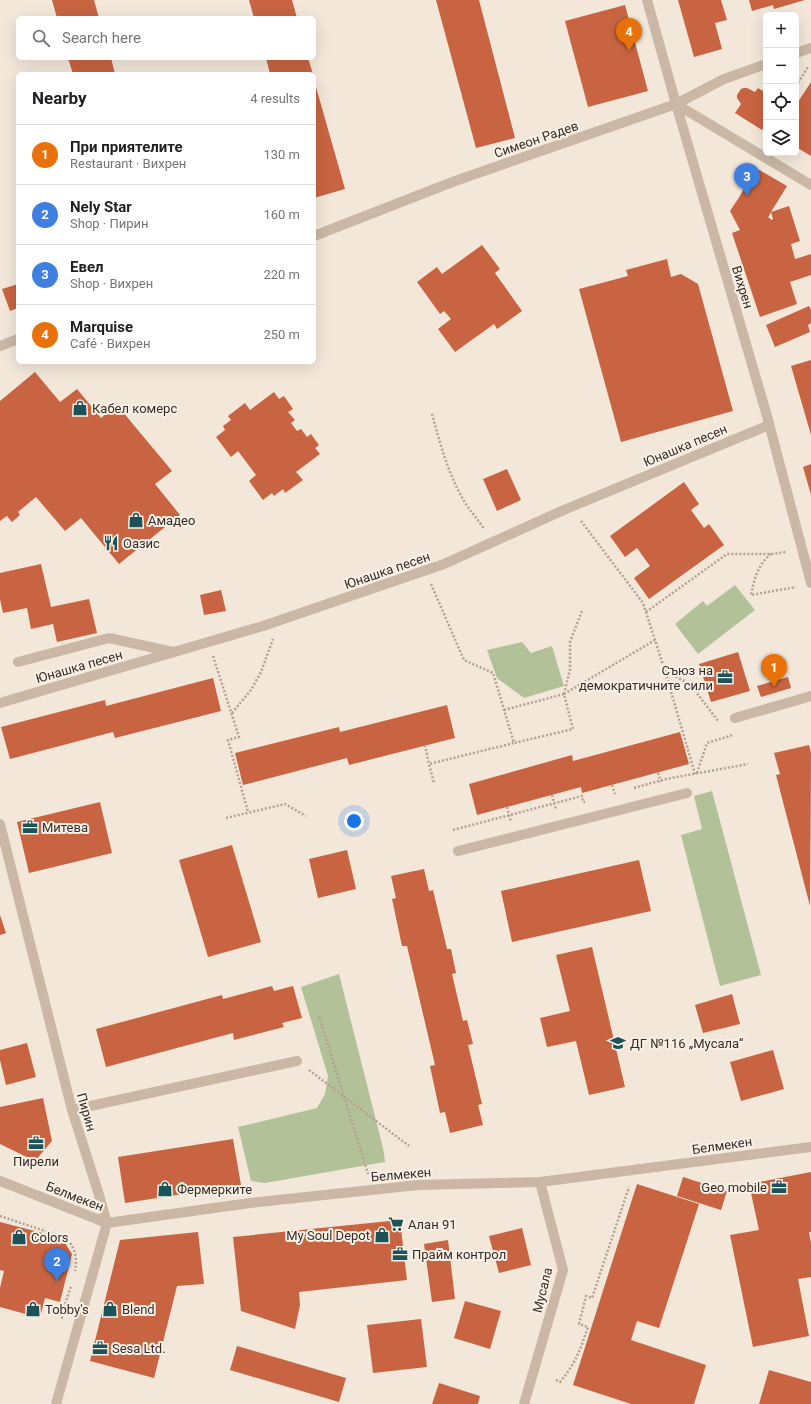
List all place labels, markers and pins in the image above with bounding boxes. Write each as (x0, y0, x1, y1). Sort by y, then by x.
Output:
pin: 4 (616, 18, 642, 51)
pin: 3 (734, 163, 760, 196)
shop icon: Кабел комерс (71, 399, 89, 417)
place label: Кабел комерс (92, 401, 177, 416)
shop icon: Амадео (127, 511, 145, 529)
place label: Амадео (148, 513, 195, 528)
restaurant icon: Оазис (102, 534, 120, 552)
place label: Оазис (123, 536, 160, 551)
pin: 1 (761, 654, 787, 687)
place label: Съюз на демократичните сили (579, 663, 713, 693)
office icon: Съюз на демократичните сили (716, 668, 734, 686)
office icon: Митева (21, 818, 39, 836)
place label: Митева (42, 820, 88, 835)
school or university icon: ДГ №116 „Мусала“ (609, 1034, 627, 1052)
place label: ДГ №116 „Мусала“ (630, 1036, 744, 1051)
office icon: Пирели (27, 1134, 45, 1152)
place label: Пирели (13, 1154, 59, 1169)
office icon: Geo mobile (770, 1178, 788, 1196)
shop icon: Фермерките (156, 1180, 174, 1198)
place label: Geo mobile (701, 1180, 767, 1195)
place label: Фермерките (177, 1182, 252, 1197)
supermarket icon: Алан 91 (387, 1215, 405, 1233)
place label: Алан 91 (408, 1217, 457, 1232)
shop icon: My Soul Depot (373, 1226, 391, 1244)
shop icon: Colors (10, 1228, 28, 1246)
place label: My Soul Depot (286, 1228, 370, 1243)
place label: Colors (31, 1230, 69, 1245)
office icon: Прайм контрол (391, 1245, 409, 1263)
place label: Прайм контрол (412, 1247, 506, 1262)
pin: 2 (44, 1248, 70, 1281)
shop icon: Tobby's (24, 1300, 42, 1318)
shop icon: Blend (101, 1300, 119, 1318)
place label: Tobby's (45, 1302, 89, 1317)
place label: Blend (122, 1302, 155, 1317)
office icon: Sesa Ltd. (91, 1339, 109, 1357)
place label: Sesa Ltd. (112, 1341, 166, 1356)

